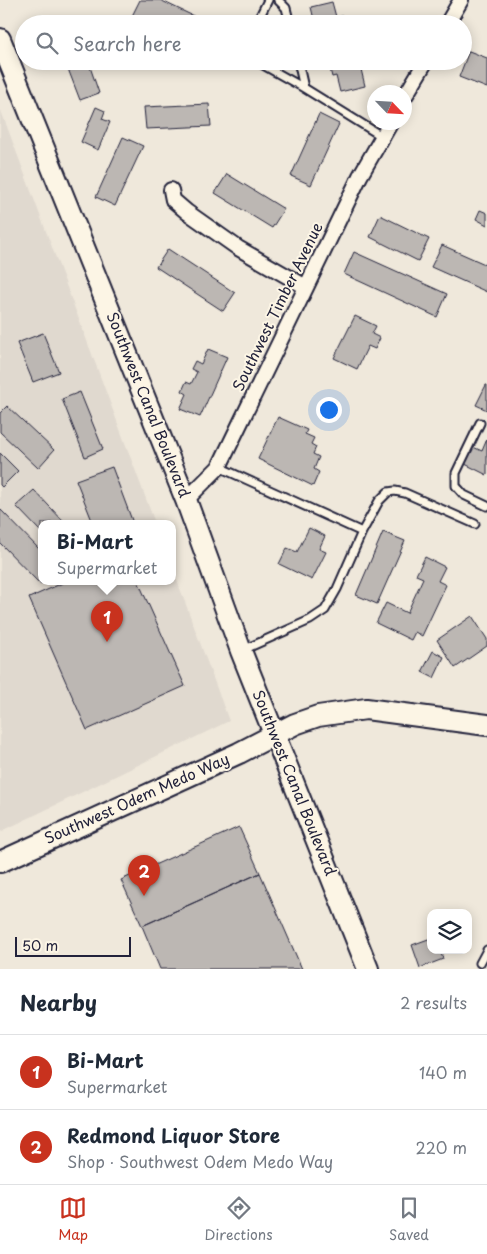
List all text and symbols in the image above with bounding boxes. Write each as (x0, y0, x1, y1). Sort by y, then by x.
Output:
search box (15, 15, 472, 70)
icon: search (33, 29, 61, 57)
text: Search here (73, 29, 182, 57)
north arrow (367, 85, 412, 130)
street label: Southwest Timber Avenue (226, 218, 328, 395)
street label: Southwest Canal Boulevard (102, 308, 197, 501)
your location (316, 397, 342, 423)
popup (38, 520, 176, 585)
text: Bi-Mart (57, 527, 133, 555)
text: Supermarket (57, 555, 157, 579)
pin: 1 (91, 601, 123, 642)
street label: Southwest Canal Boulevard (248, 686, 343, 879)
street label: Southwest Odem Medo Way (40, 746, 233, 849)
pin: 2 (128, 855, 160, 896)
map controls (427, 909, 472, 954)
button: layers (427, 909, 472, 954)
scale bar (15, 934, 131, 957)
text: 50 m (22, 935, 58, 956)
text: Nearby (20, 986, 97, 1018)
text: 2 results (400, 990, 467, 1014)
text: Bi-Mart (67, 1046, 144, 1074)
text: 1 (32, 1060, 40, 1084)
text: 140 m (419, 1060, 467, 1084)
text: Supermarket (67, 1074, 167, 1098)
text: Redmond Liquor Store (67, 1121, 280, 1149)
text: 2 (30, 1135, 42, 1159)
text: 220 m (416, 1135, 467, 1159)
text: Shop · Southwest Odem Medo Way (67, 1149, 333, 1173)
tab: Map (58, 1194, 88, 1245)
tab: Directions (205, 1194, 273, 1245)
tab: Saved (389, 1194, 429, 1245)

